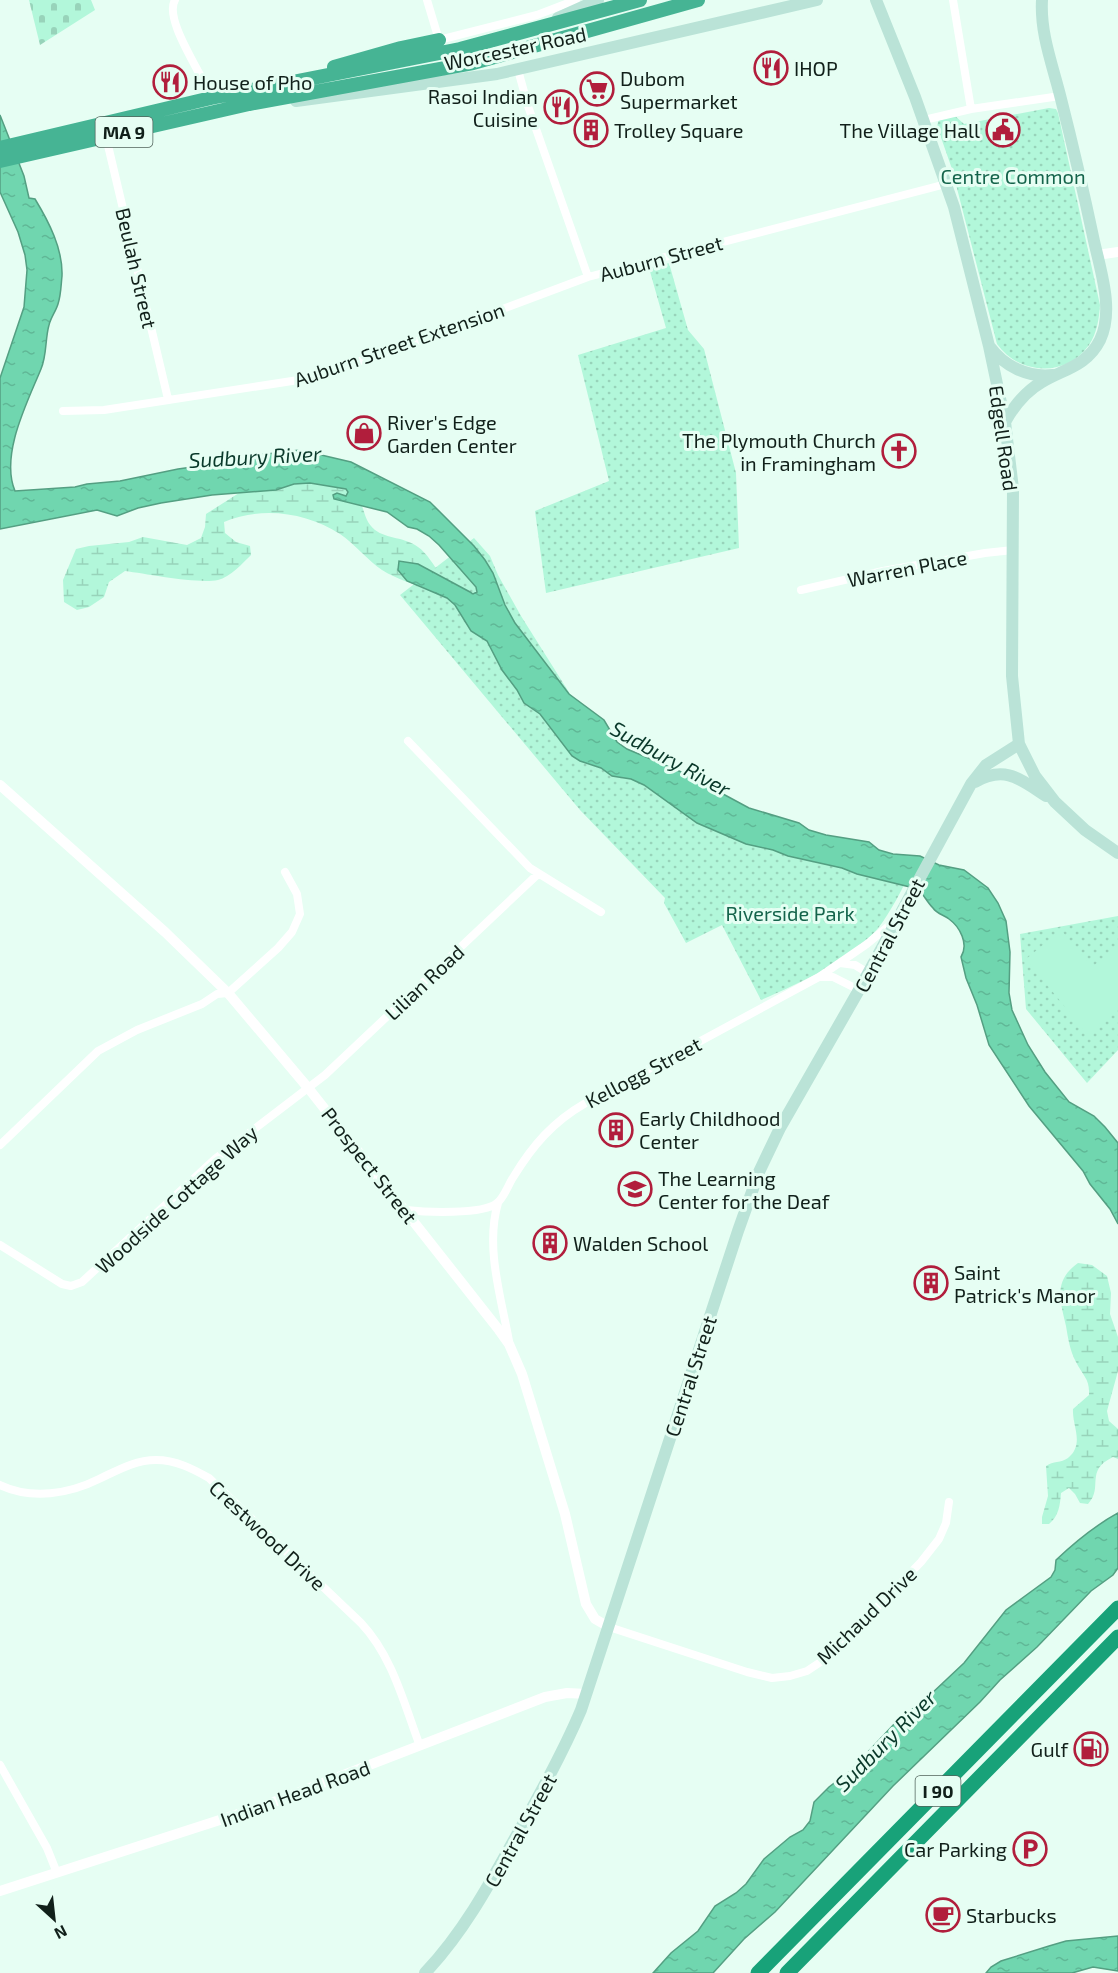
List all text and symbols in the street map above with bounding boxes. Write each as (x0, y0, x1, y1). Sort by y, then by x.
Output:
street label: Worcester Road (442, 21, 588, 75)
restaurant icon: IHOP (753, 50, 789, 86)
place label: IHOP (794, 56, 838, 80)
restaurant icon: House of Pho (152, 64, 188, 100)
place label: Dubom Supermarket (620, 66, 738, 113)
place label: House of Pho (193, 70, 312, 94)
supermarket icon: Dubom Supermarket (579, 71, 615, 107)
place label: Rasoi Indian Cuisine (428, 84, 538, 131)
restaurant icon: Rasoi Indian Cuisine (543, 89, 579, 125)
building icon: Trolley Square (573, 112, 609, 148)
public building icon: The Village Hall (985, 112, 1021, 148)
road number: MA 9 (96, 117, 152, 147)
place label: Trolley Square (614, 118, 744, 142)
place label: The Village Hall (840, 118, 980, 142)
park label: Centre Common (940, 164, 1086, 188)
street label: Beulah Street (111, 205, 163, 331)
street label: Auburn Street (597, 230, 725, 286)
street label: Auburn Street Extension (291, 297, 507, 391)
street label: Edgell Road (985, 384, 1023, 492)
place label: River's Edge Garden Center (387, 410, 517, 457)
shop icon: River's Edge Garden Center (346, 415, 382, 451)
place label: The Plymouth Church in Framingham (682, 428, 876, 475)
church icon: The Plymouth Church in Framingham (881, 433, 917, 469)
water label: Sudbury River (188, 440, 323, 473)
street label: Warren Place (845, 545, 969, 591)
water label: Sudbury River (606, 715, 736, 802)
street label: Central Street (849, 873, 929, 996)
park label: Riverside Park (725, 901, 855, 925)
street label: Lilian Road (380, 939, 468, 1025)
street label: Kellogg Street (581, 1031, 705, 1113)
street label: Prospect Street (317, 1102, 423, 1228)
place label: Early Childhood Center (639, 1106, 780, 1153)
building icon: Early Childhood Center (598, 1112, 634, 1148)
street label: Woodside Cottage Way (90, 1120, 262, 1278)
place label: The Learning Center for the Deaf (658, 1166, 830, 1213)
school or university icon: The Learning Center for the Deaf (617, 1171, 653, 1207)
building icon: Walden School (532, 1225, 568, 1261)
place label: Walden School (573, 1231, 708, 1255)
place label: Saint Patrick's Manor (954, 1260, 1096, 1307)
building icon: Saint Patrick's Manor (913, 1265, 949, 1301)
street label: Central Street (659, 1312, 721, 1440)
street label: Crestwood Drive (205, 1475, 331, 1595)
street label: Michaud Drive (811, 1561, 921, 1669)
water label: Sudbury River (829, 1684, 942, 1797)
fuel station icon: Gulf (1073, 1731, 1109, 1767)
place label: Gulf (1031, 1737, 1068, 1761)
street label: Indian Head Road (217, 1755, 373, 1831)
street label: Central Street (479, 1769, 561, 1891)
road number: I 90 (916, 1776, 960, 1806)
parking icon: Car Parking (1012, 1831, 1048, 1867)
place label: Car Parking (904, 1837, 1007, 1861)
north arrow (24, 1889, 84, 1949)
cafe icon: Starbucks (925, 1897, 961, 1933)
place label: Starbucks (966, 1903, 1057, 1927)
text: N (52, 1922, 71, 1944)

